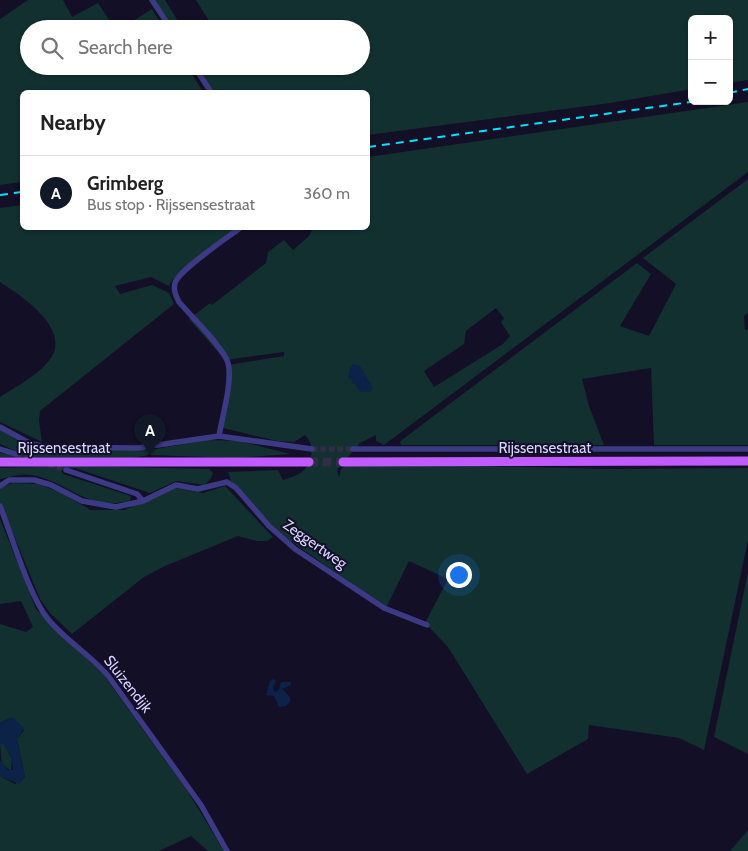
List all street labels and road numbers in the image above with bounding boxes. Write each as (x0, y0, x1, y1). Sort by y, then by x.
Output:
street label: Rijssensestraat (18, 439, 110, 457)
street label: Rijssensestraat (499, 439, 591, 457)
street label: Zeggertweg (280, 515, 351, 573)
street label: Sluizendijk (100, 652, 156, 716)

